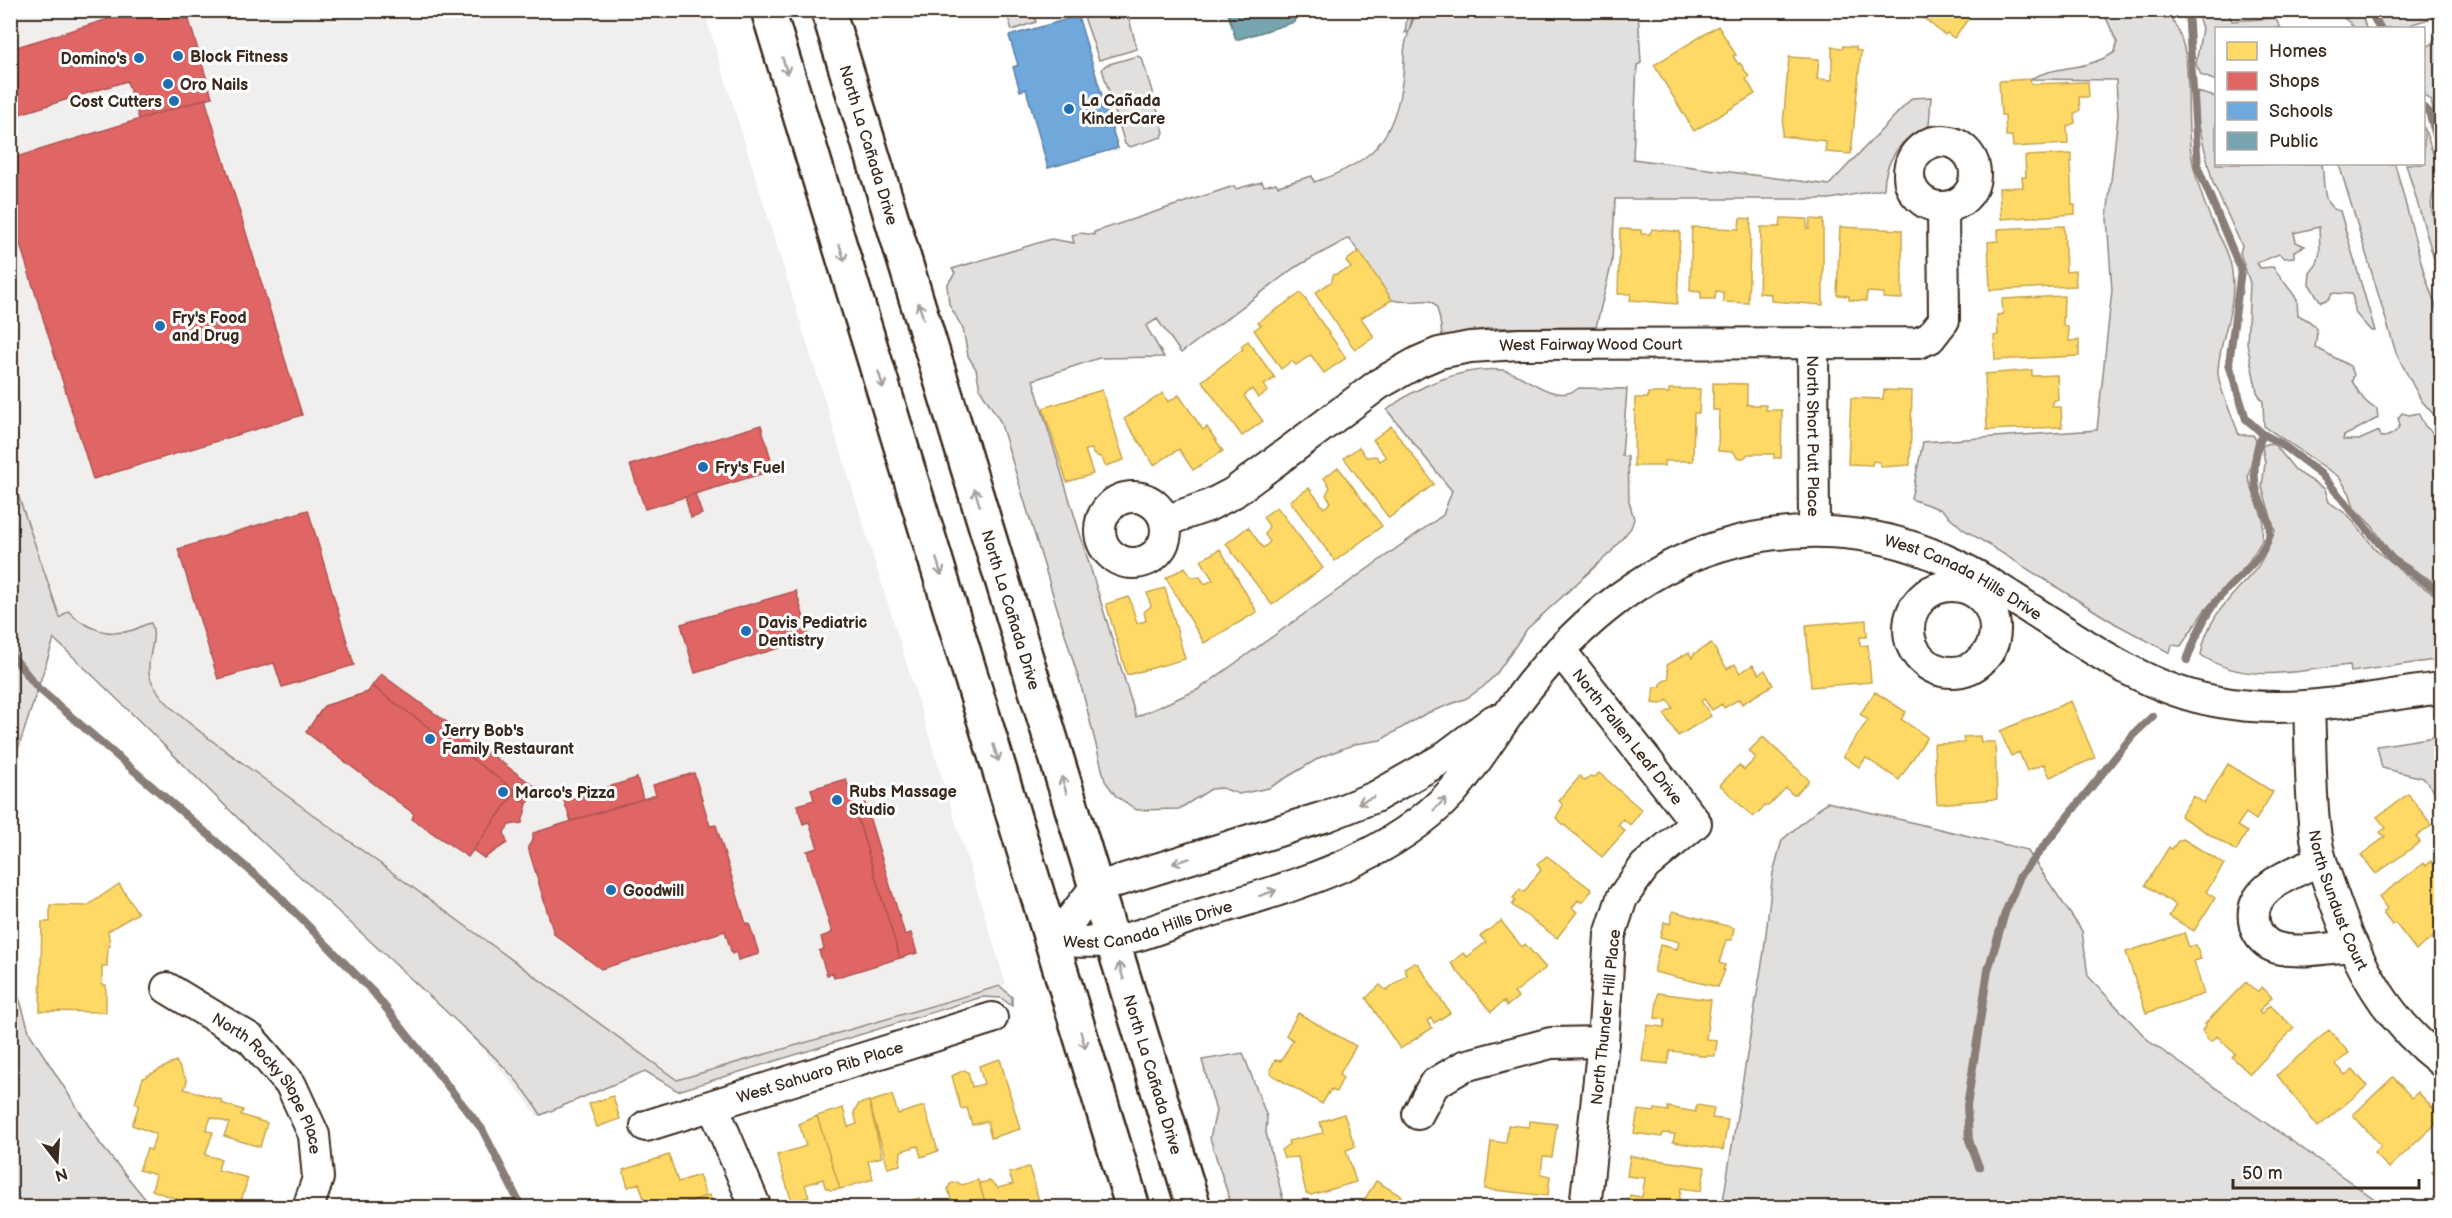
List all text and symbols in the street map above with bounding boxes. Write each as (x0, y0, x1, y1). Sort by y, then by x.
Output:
legend (2215, 27, 2425, 165)
text: Homes (2269, 41, 2327, 62)
place label: Block Fitness (190, 48, 288, 67)
marker: Block Fitness (171, 49, 185, 63)
place label: Domino's (61, 50, 127, 69)
marker: Domino's (132, 51, 146, 65)
one-way arrow (780, 57, 791, 76)
street label: North La Cañada Drive (834, 63, 901, 228)
text: Shops (2269, 71, 2320, 92)
place label: Oro Nails (180, 76, 248, 95)
marker: Oro Nails (161, 77, 175, 91)
place label: La Cañada KinderCare (1081, 92, 1165, 129)
place label: Cost Cutters (70, 93, 162, 112)
marker: Cost Cutters (167, 94, 181, 108)
text: Schools (2269, 101, 2333, 122)
marker: La Cañada KinderCare (1062, 102, 1076, 116)
text: Public (2269, 131, 2318, 152)
one-way arrow (837, 243, 848, 262)
one-way arrow (914, 302, 925, 321)
place label: Fry's Food and Drug (172, 309, 247, 346)
marker: Fry's Food and Drug (153, 319, 167, 333)
street label: West Fairway Wood Court (1499, 336, 1682, 356)
street label: North Short Putt Place (1802, 355, 1822, 517)
one-way arrow (876, 370, 887, 389)
place label: Fry's Fuel (715, 459, 785, 478)
marker: Fry's Fuel (696, 460, 710, 474)
one-way arrow (971, 488, 982, 507)
street label: North La Cañada Drive (976, 528, 1043, 693)
street label: West Canada Hills Drive (1882, 532, 2045, 625)
one-way arrow (934, 557, 945, 576)
place label: Davis Pediatric Dentistry (758, 614, 868, 651)
marker: Davis Pediatric Dentistry (739, 624, 753, 638)
street label: North Fallen Leaf Drive (1568, 666, 1686, 809)
place label: Jerry Bob's Family Restaurant (442, 722, 575, 759)
marker: Jerry Bob's Family Restaurant (423, 732, 437, 746)
one-way arrow (991, 743, 1002, 762)
one-way arrow (1058, 776, 1069, 795)
place label: Rubs Massage Studio (849, 783, 957, 820)
place label: Marco's Pizza (515, 784, 615, 803)
marker: Marco's Pizza (496, 785, 510, 799)
marker: Rubs Massage Studio (830, 793, 844, 807)
one-way arrow (1358, 795, 1376, 806)
one-way arrow (1432, 796, 1447, 811)
street label: North Sundust Court (2304, 829, 2371, 974)
one-way arrow (1172, 856, 1191, 867)
place label: Goodwill (623, 882, 684, 901)
marker: Goodwill (604, 883, 618, 897)
one-way arrow (1258, 887, 1277, 898)
street label: West Canada Hills Drive (1063, 897, 1235, 953)
street label: North Thunder Hill Place (1588, 928, 1625, 1106)
one-way arrow (1115, 962, 1126, 981)
street label: North La Cañada Drive (1118, 993, 1185, 1158)
street label: North Rocky Slope Place (208, 1010, 324, 1155)
one-way arrow (1078, 1031, 1089, 1050)
street label: West Sahuaro Rib Place (735, 1038, 906, 1108)
north arrow (27, 1131, 87, 1191)
scale bar (2233, 1152, 2419, 1190)
text: N (52, 1163, 69, 1185)
text: 50 m (2242, 1163, 2283, 1184)

